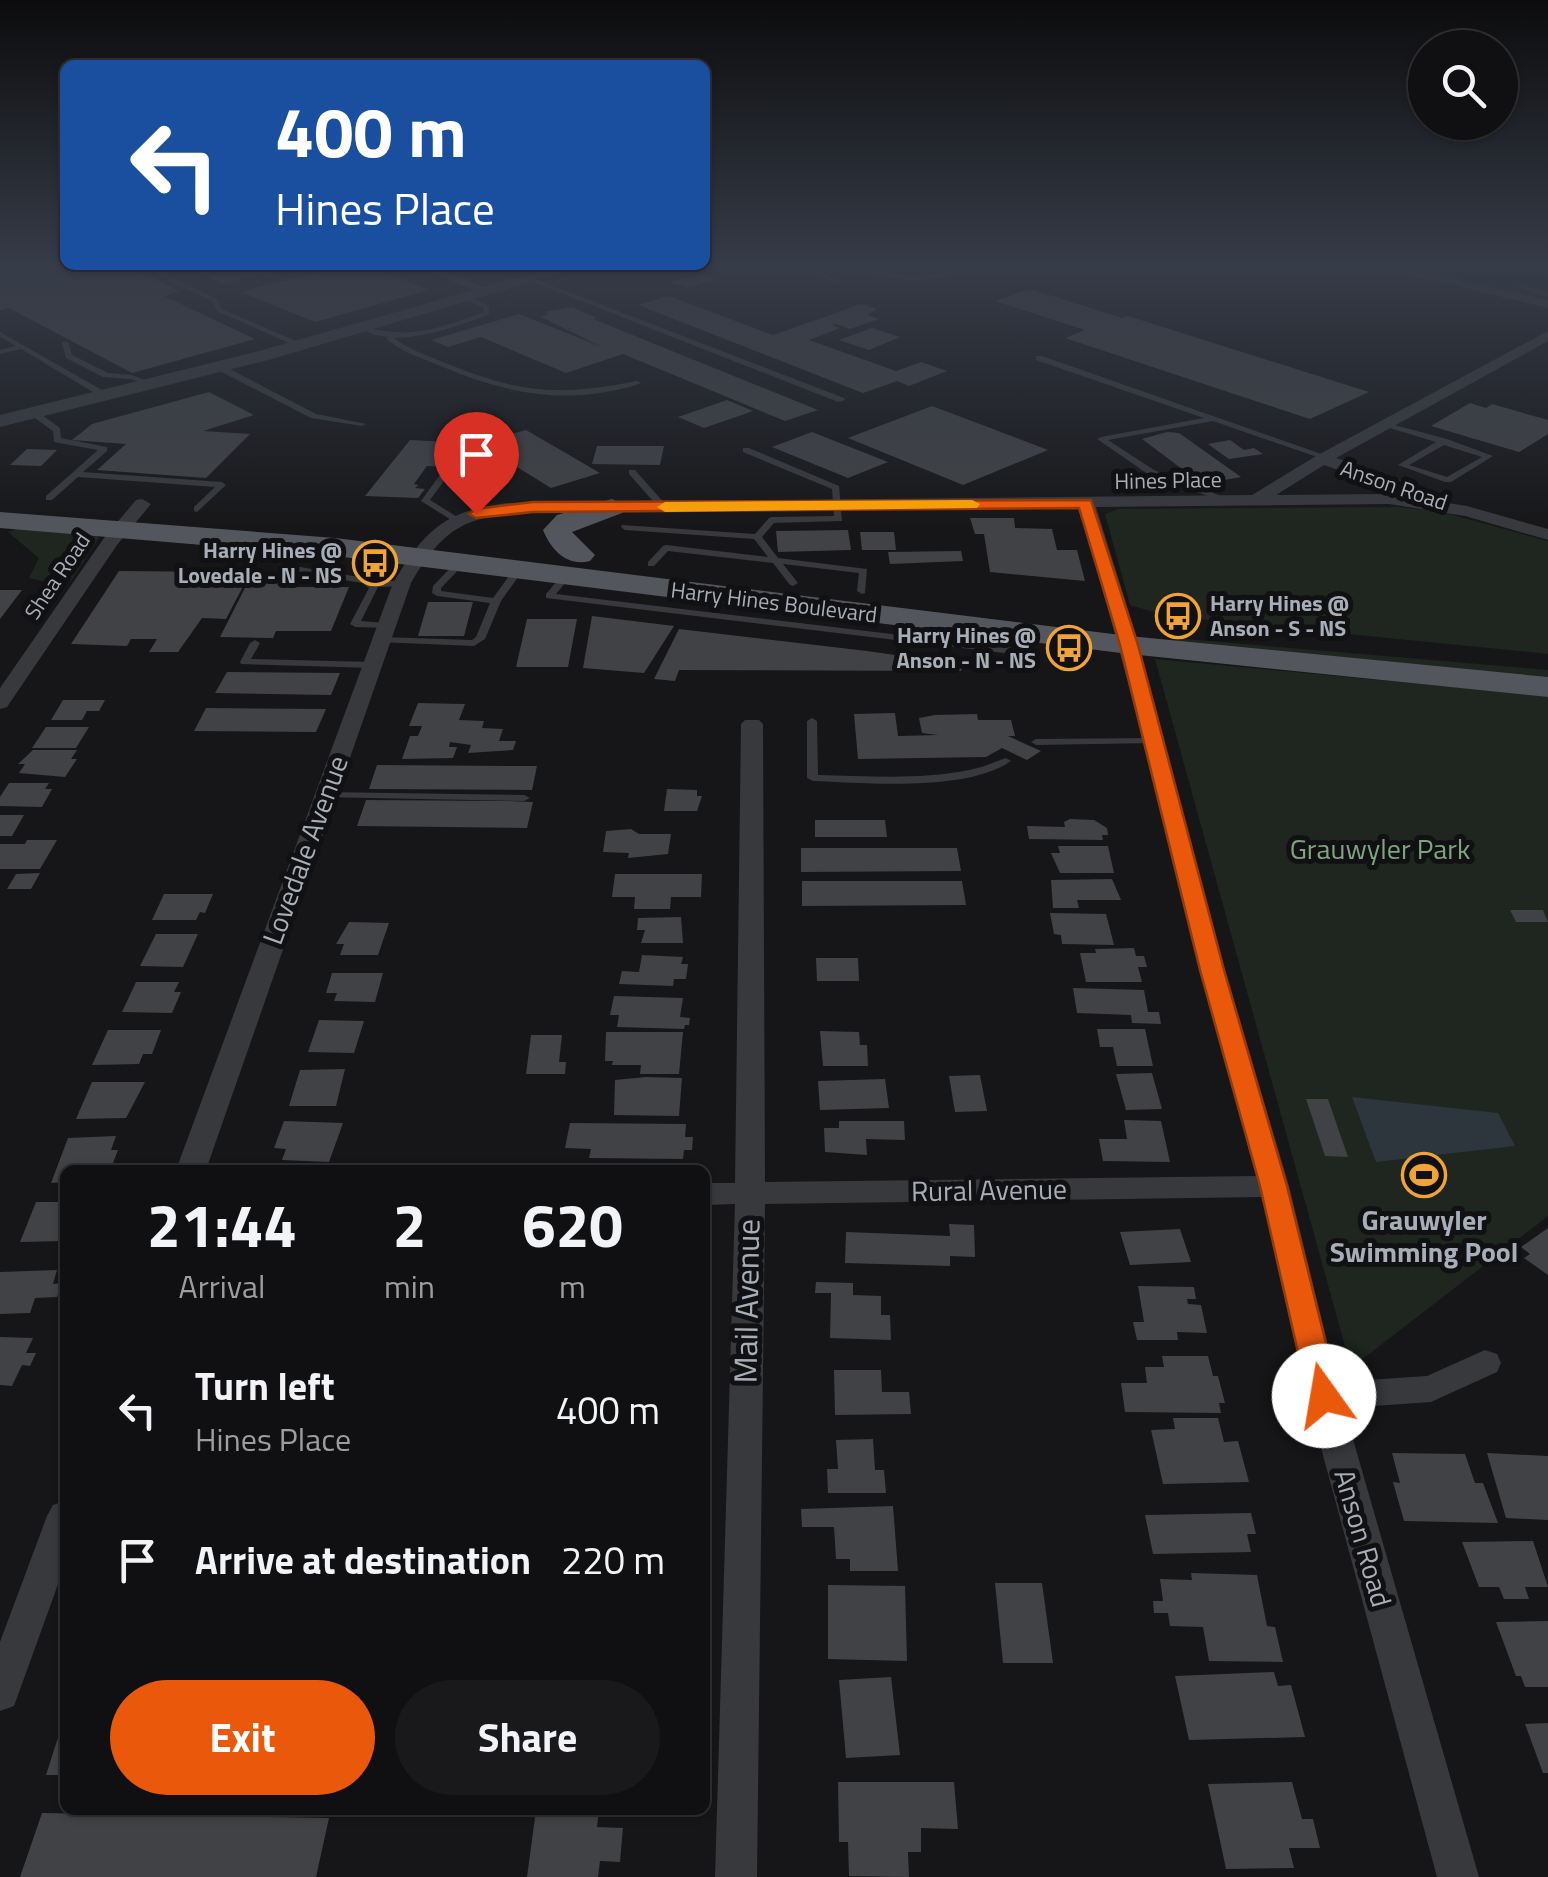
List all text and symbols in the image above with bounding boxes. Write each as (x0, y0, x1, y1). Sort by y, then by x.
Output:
map controls (1408, 30, 1518, 140)
button: search (1408, 30, 1518, 140)
text: 400 m (275, 78, 467, 184)
icon: left (110, 100, 240, 230)
text: Hines Place (275, 174, 495, 242)
pin (434, 412, 519, 515)
icon: arrive (449, 427, 504, 482)
street label: Anson Road (1336, 451, 1452, 519)
street label: Hines Place (1114, 462, 1222, 498)
street label: Shea Road (15, 526, 99, 626)
place label: Harry Hines @ Lovedale - N - NS (178, 533, 342, 592)
bus stop icon: Harry Hines @ Lovedale - N - NS (352, 540, 398, 586)
street label: Harry Hines Boulevard (669, 572, 879, 632)
place label: Harry Hines @ Anson - S - NS (1210, 586, 1349, 645)
bus stop icon: Harry Hines @ Anson - S - NS (1155, 593, 1201, 639)
place label: Harry Hines @ Anson - N - NS (897, 618, 1036, 677)
bus stop icon: Harry Hines @ Anson - N - NS (1046, 625, 1092, 671)
street label: Lovedale Avenue (250, 749, 359, 950)
park label: Grauwyler Park (1290, 827, 1470, 870)
sports icon: Grauwyler Swimming Pool (1401, 1152, 1447, 1198)
street label: Rural Avenue (911, 1167, 1067, 1212)
text: 21:44 (147, 1179, 297, 1270)
text: 2 (393, 1179, 426, 1270)
text: 620 (522, 1179, 623, 1270)
place label: Grauwyler Swimming Pool (1330, 1198, 1518, 1273)
street label: Mail Avenue (721, 1218, 771, 1384)
text: Arrival (179, 1262, 265, 1310)
text: min (384, 1262, 435, 1310)
text: m (559, 1262, 586, 1310)
position arrow (1272, 1344, 1376, 1448)
text: Turn left (195, 1357, 335, 1415)
text: 400 m (556, 1381, 660, 1439)
icon: left (110, 1383, 165, 1438)
text: Hines Place (195, 1415, 351, 1463)
street label: Anson Road (1323, 1464, 1404, 1612)
text: Arrive at destination (195, 1531, 531, 1589)
text: 220 m (561, 1531, 665, 1589)
icon: arrive (110, 1533, 165, 1588)
button: Exit (110, 1680, 375, 1795)
button: Share (395, 1680, 660, 1795)

